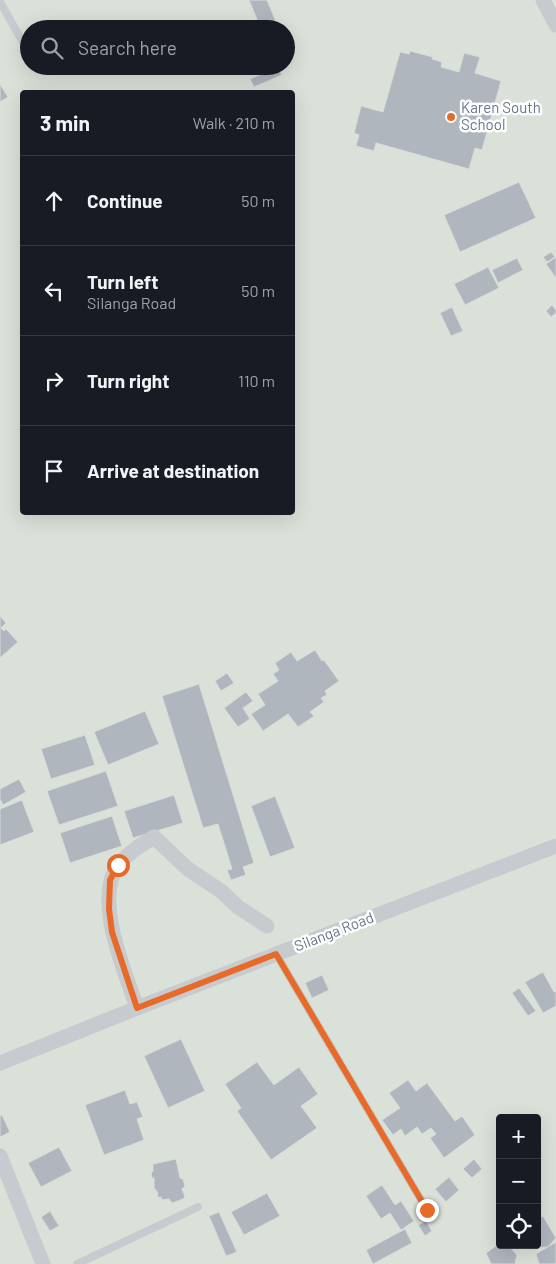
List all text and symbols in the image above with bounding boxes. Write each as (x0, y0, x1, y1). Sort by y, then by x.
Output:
search box (20, 20, 295, 75)
icon: search (38, 34, 66, 62)
text: Search here (78, 36, 177, 59)
place label: Karen South School (461, 98, 541, 133)
text: 3 min (40, 110, 90, 135)
marker: Karen South School (445, 111, 457, 123)
text: Walk · 210 m (193, 113, 275, 132)
icon: ahead (40, 187, 68, 215)
text: Continue (87, 189, 163, 212)
text: 50 m (241, 191, 275, 210)
text: Turn left (87, 270, 158, 293)
icon: left (40, 277, 68, 305)
text: 50 m (241, 281, 275, 300)
text: Silanga Road (87, 293, 176, 312)
icon: right (40, 367, 68, 395)
text: Turn right (87, 369, 169, 392)
text: 110 m (238, 371, 275, 390)
icon: arrive (40, 457, 68, 485)
text: Arrive at destination (87, 459, 259, 482)
route start (107, 854, 130, 877)
street label: Silanga Road (291, 908, 376, 954)
map controls (496, 1114, 541, 1249)
button: + (496, 1114, 541, 1159)
button: − (496, 1159, 541, 1204)
route end (416, 1199, 439, 1222)
button: locate (496, 1204, 541, 1249)

